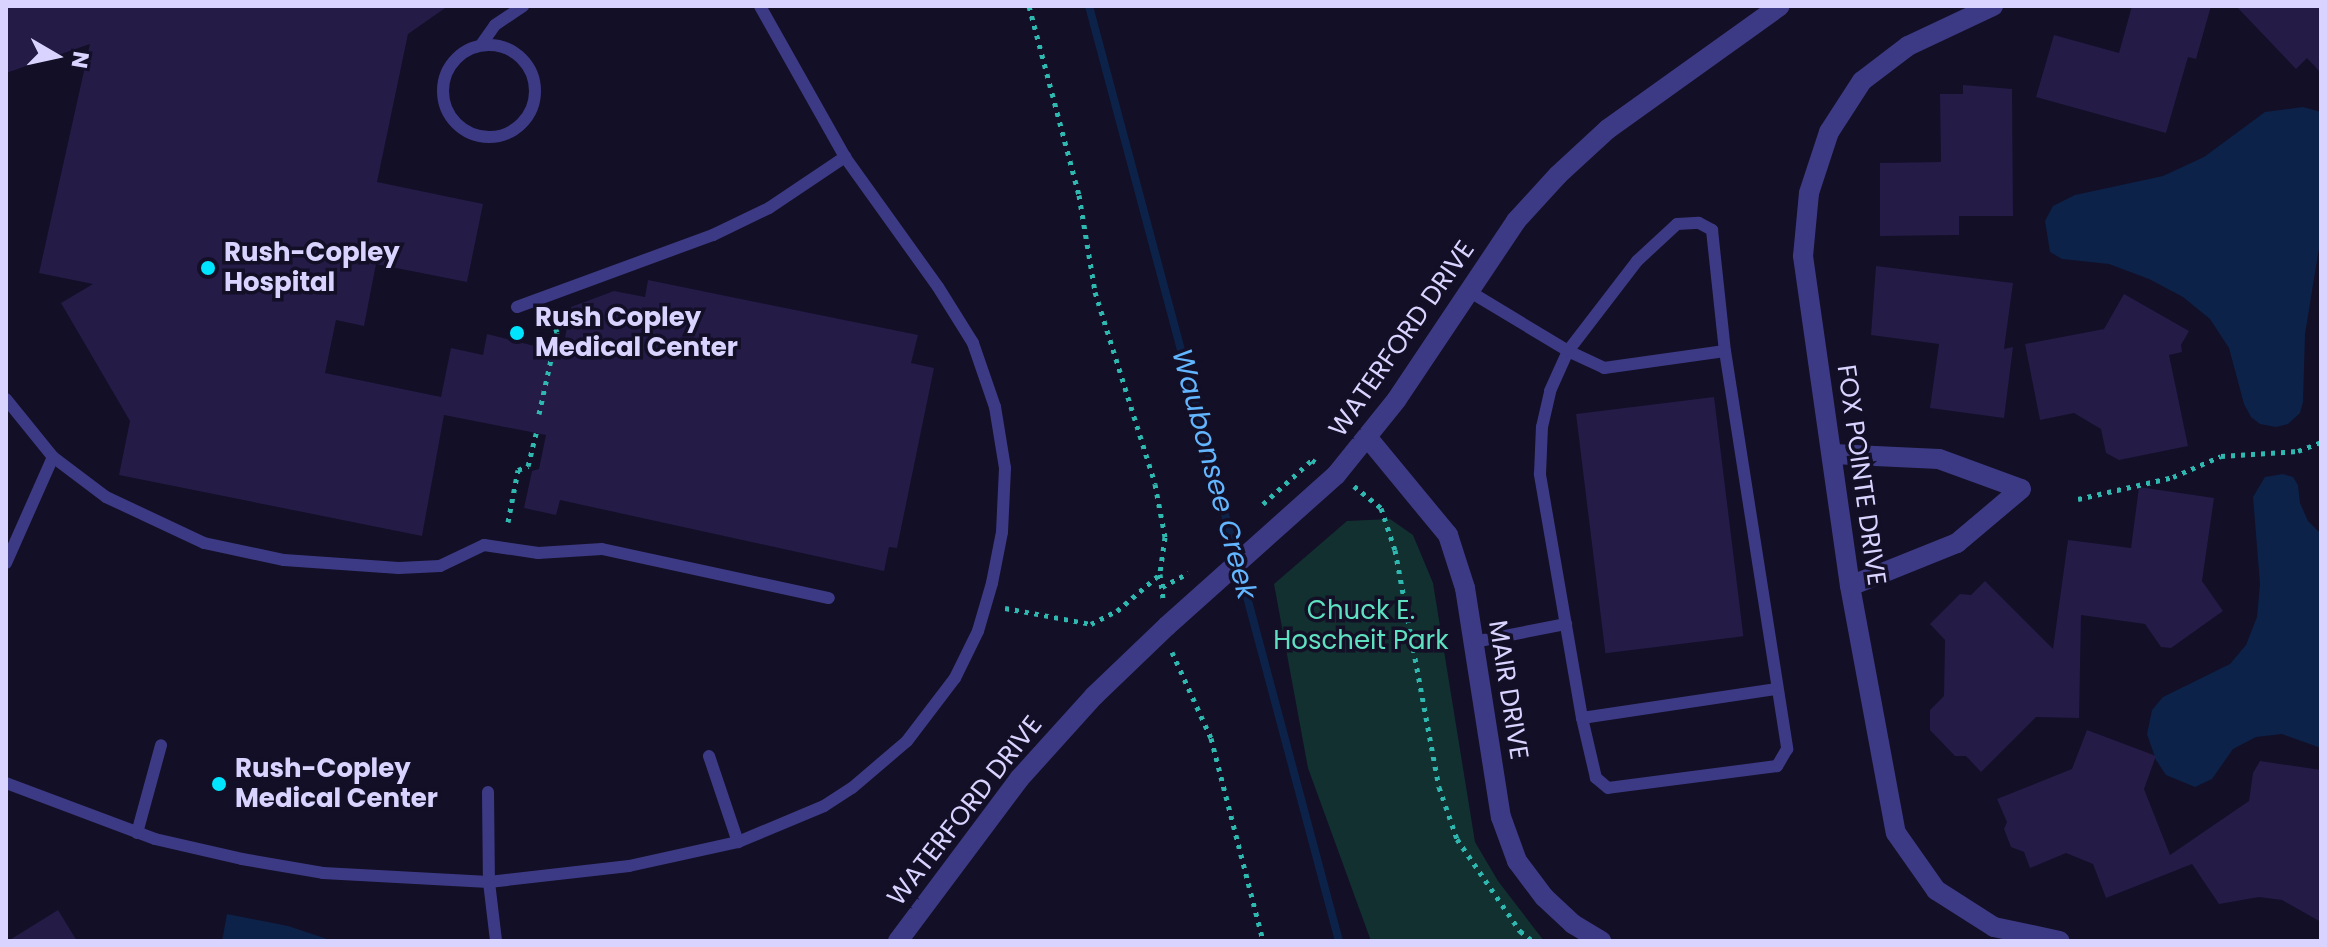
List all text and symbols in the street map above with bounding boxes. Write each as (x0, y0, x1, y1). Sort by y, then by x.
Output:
north arrow (16, 16, 96, 96)
text: N (64, 49, 97, 70)
street label: WATERFORD DRIVE (1323, 235, 1481, 443)
place label: Rush-Copley Hospital (224, 237, 400, 298)
marker: Rush-Copley Hospital (199, 259, 217, 277)
place label: Rush Copley Medical Center (535, 302, 738, 364)
marker: Rush Copley Medical Center (506, 322, 528, 344)
water label: Waubonsee Creek (1164, 345, 1264, 603)
street label: FOX POINTE DRIVE (1830, 363, 1892, 587)
park label: Chuck E. Hoscheit Park (1273, 595, 1449, 656)
street label: MAIR DRIVE (1482, 618, 1534, 762)
street label: WATERFORD DRIVE (881, 710, 1049, 912)
place label: Rush-Copley Medical Center (235, 753, 438, 814)
marker: Rush-Copley Medical Center (210, 775, 228, 793)

